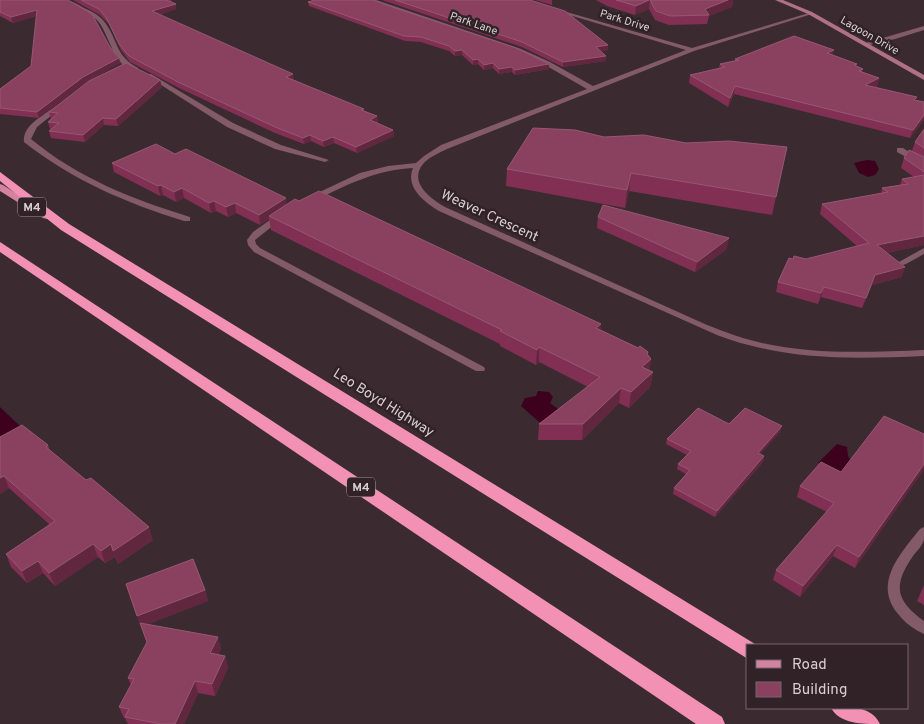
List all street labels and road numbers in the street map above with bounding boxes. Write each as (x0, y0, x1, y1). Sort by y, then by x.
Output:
street label: Park Drive (598, 7, 651, 35)
street label: Park Lane (448, 9, 499, 39)
street label: Lagoon Drive (838, 13, 901, 58)
street label: Weaver Crescent (438, 186, 541, 246)
road number: M4 (18, 198, 46, 216)
street label: Leo Boyd Highway (330, 365, 437, 441)
road number: M4 (347, 478, 375, 497)

